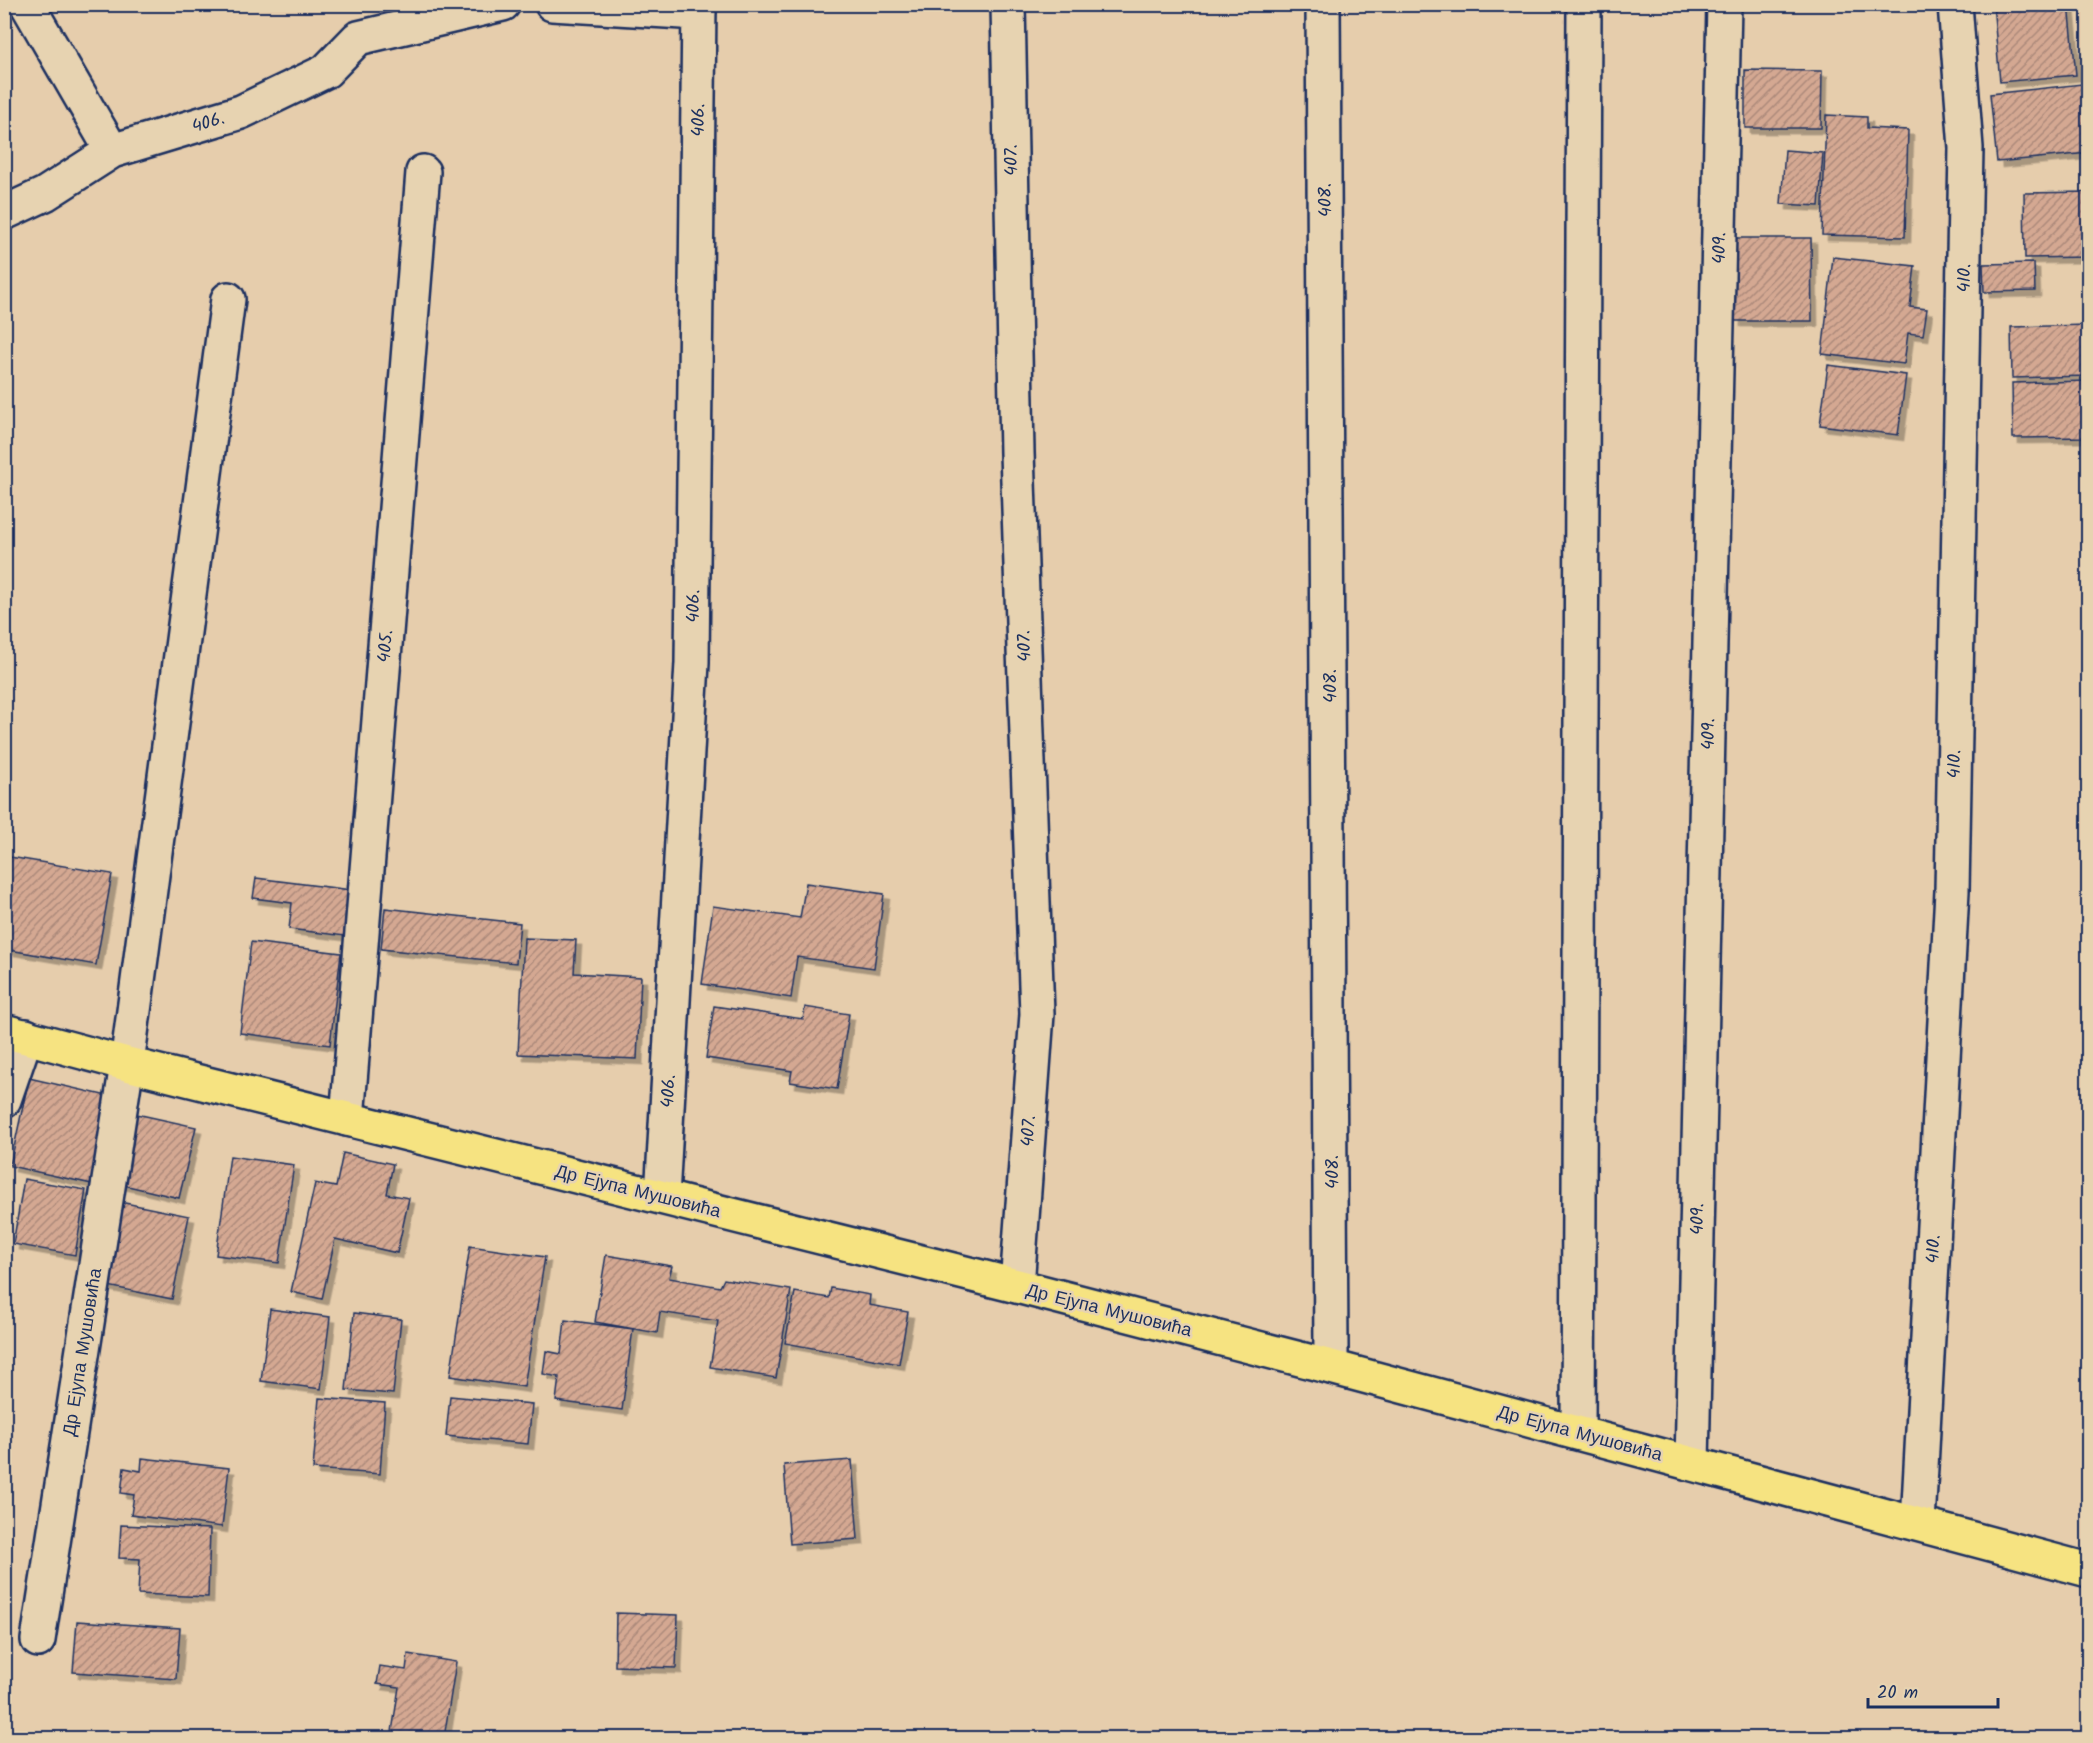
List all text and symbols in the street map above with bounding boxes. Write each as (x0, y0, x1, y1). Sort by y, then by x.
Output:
street label: 406. (685, 103, 714, 137)
street label: 406. (188, 105, 229, 142)
street label: 407. (998, 144, 1027, 176)
street label: 408. (1312, 183, 1341, 217)
street label: 409. (1706, 232, 1735, 264)
street label: 410. (1951, 263, 1980, 293)
street label: 406. (680, 589, 709, 623)
street label: 405. (371, 628, 402, 664)
street label: 407. (1010, 630, 1041, 662)
street label: 408. (1317, 669, 1346, 703)
street label: 409. (1695, 718, 1724, 750)
street label: 410. (1941, 749, 1970, 779)
street label: 406. (654, 1074, 685, 1108)
street label: 407. (1014, 1114, 1045, 1148)
street label: 408. (1319, 1155, 1348, 1189)
street label: Др Ејупа Мушовића (552, 1158, 724, 1227)
street label: 409. (1684, 1203, 1713, 1235)
street label: 410. (1919, 1234, 1950, 1264)
street label: Др Ејупа Мушовића (56, 1265, 111, 1438)
street label: Др Ејупа Мушовића (1023, 1277, 1195, 1346)
street label: Др Ејупа Мушовића (1494, 1398, 1666, 1471)
scale bar (1868, 1671, 1998, 1709)
text: 20 m (1877, 1679, 1918, 1708)

